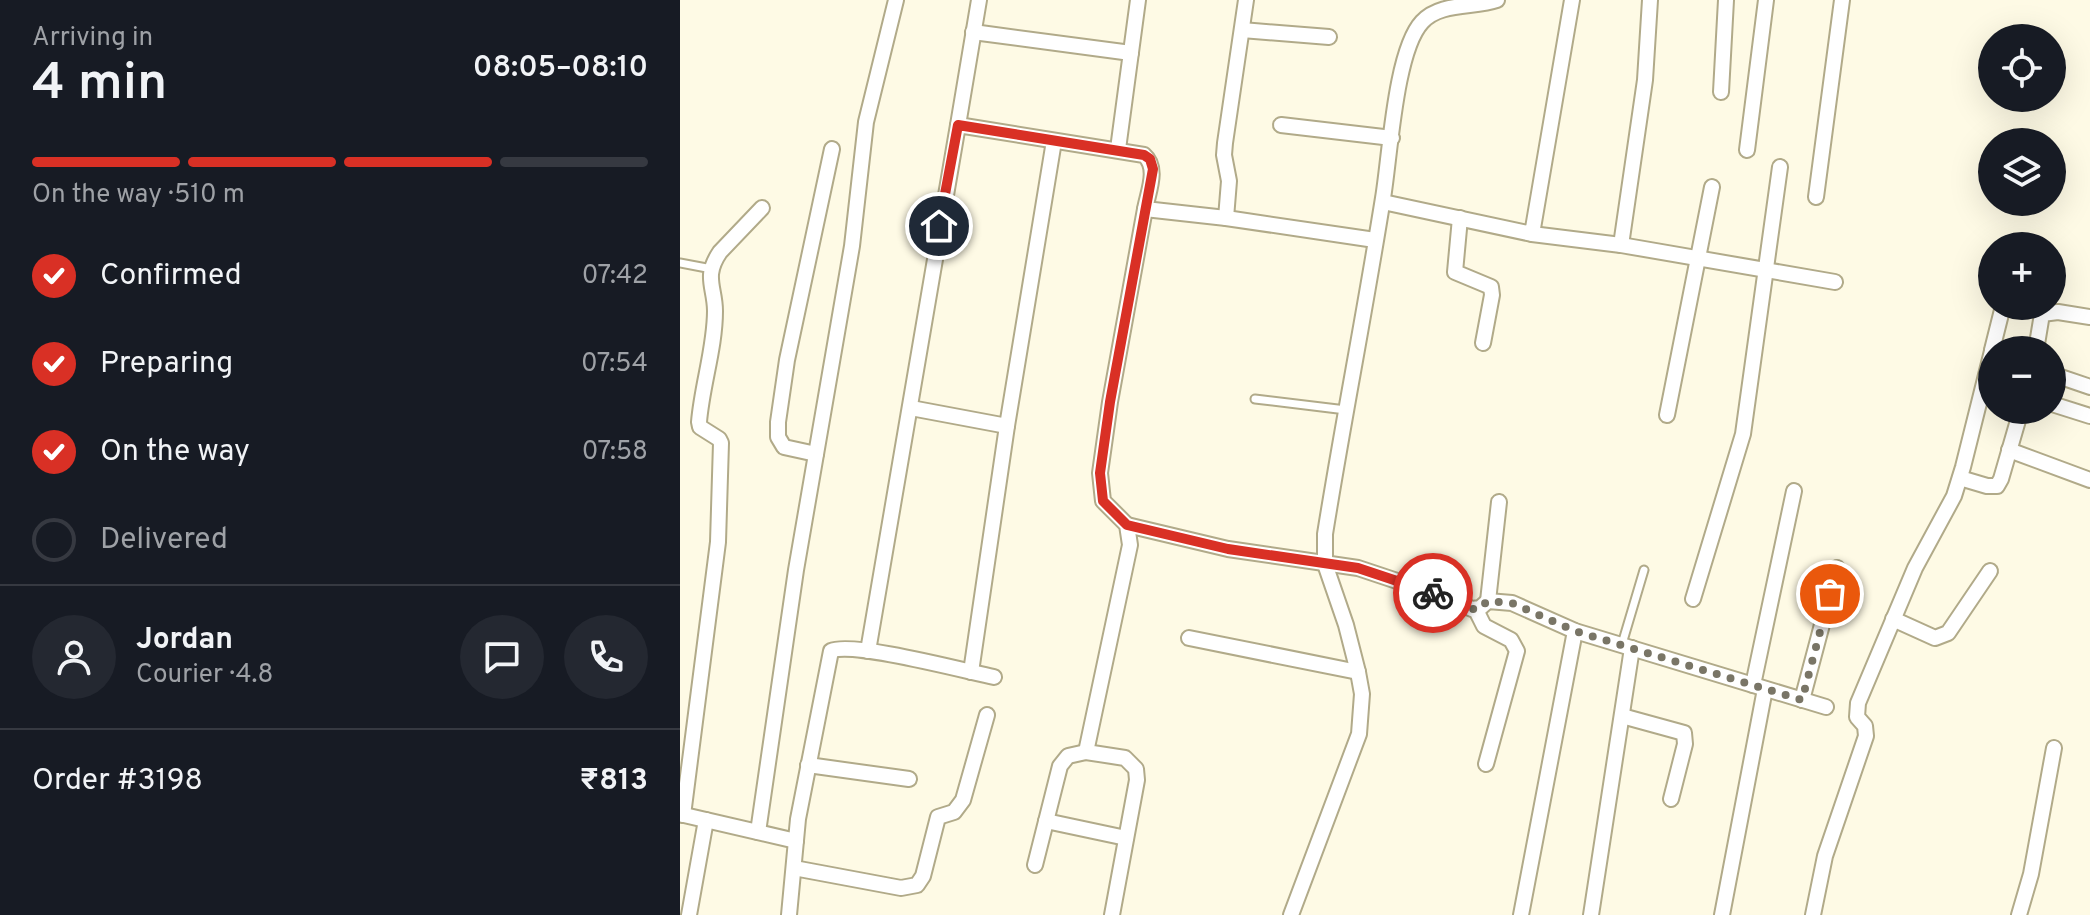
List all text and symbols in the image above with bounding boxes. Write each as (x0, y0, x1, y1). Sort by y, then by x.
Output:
text: Arriving in (32, 22, 153, 55)
map controls (1978, 24, 2066, 424)
button: locate (1978, 24, 2066, 112)
text: 08:05–08:10 (473, 50, 648, 87)
text: 4 min (32, 52, 167, 118)
button: layers (1978, 128, 2066, 216)
text: On the way · 510 m (32, 179, 245, 212)
pin (905, 192, 973, 260)
icon: home (917, 204, 961, 248)
button: + (1978, 232, 2066, 320)
icon: check (32, 254, 76, 298)
text: Confirmed (100, 258, 242, 295)
text: 07:42 (582, 260, 648, 293)
button: − (1978, 336, 2066, 424)
icon: check (32, 342, 76, 386)
text: Preparing (100, 346, 233, 383)
text: 07:54 (581, 348, 648, 381)
icon: check (32, 430, 76, 474)
text: On the way (100, 434, 250, 471)
text: 07:58 (582, 436, 648, 469)
text: Delivered (100, 522, 228, 559)
courier (1393, 553, 1473, 633)
pin (1796, 560, 1864, 628)
icon: bike (1411, 571, 1455, 615)
icon: bag (1808, 572, 1852, 616)
button: person (32, 615, 116, 699)
button: chat (460, 615, 544, 699)
button: phone (564, 615, 648, 699)
text: Jordan (136, 622, 233, 659)
text: Courier · 4.8 (136, 659, 273, 692)
text: Order #3198 (32, 763, 203, 800)
text: ₹813 (579, 763, 648, 800)

